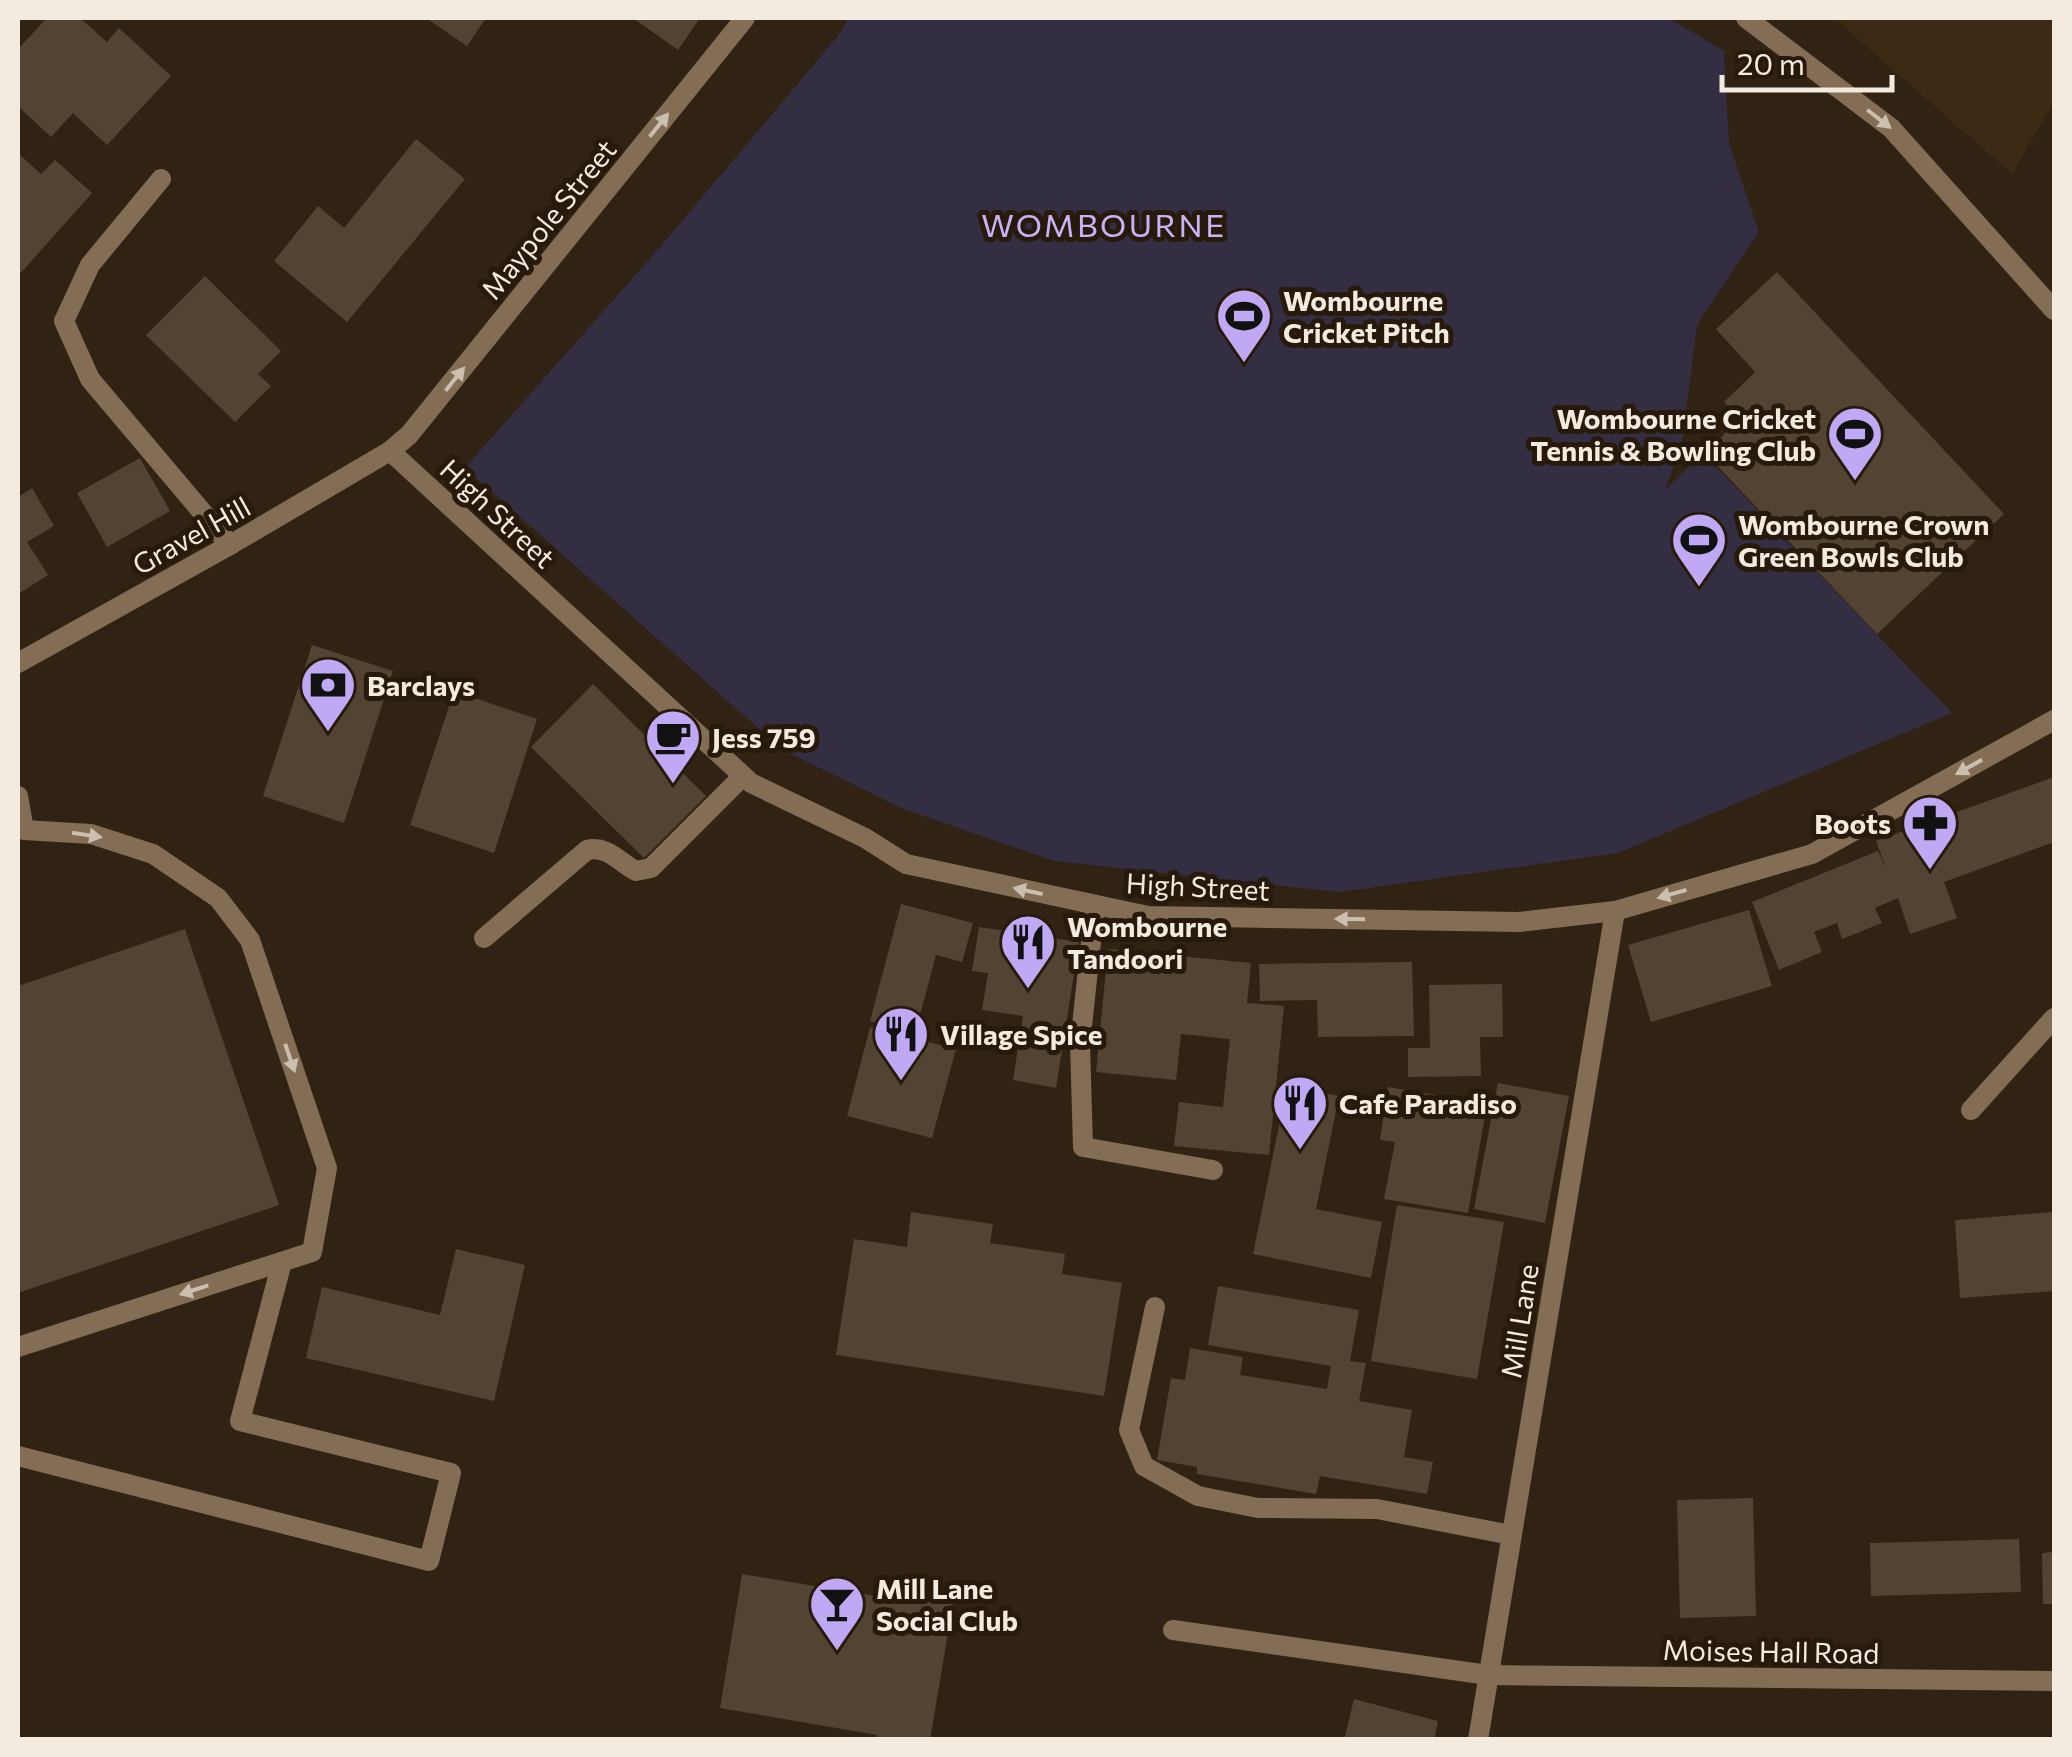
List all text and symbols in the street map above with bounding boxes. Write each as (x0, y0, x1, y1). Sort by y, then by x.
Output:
scale bar (1722, 30, 1892, 92)
text: 20 m (1737, 44, 1805, 81)
one-way arrow (1866, 109, 1892, 130)
one-way arrow (648, 113, 669, 139)
street label: Maypole Street (473, 133, 623, 305)
district label: WOMBOURNE (981, 204, 1227, 244)
place label: Wombourne Cricket Pitch (1283, 283, 1450, 349)
sports icon: Wombourne Cricket Pitch (1214, 286, 1274, 365)
one-way arrow (444, 366, 465, 391)
place label: Wombourne Cricket Tennis & Bowling Club (1530, 401, 1816, 467)
sports icon: Wombourne Cricket Tennis & Bowling Club (1825, 404, 1885, 483)
street label: High Street (434, 451, 562, 575)
street label: Gravel Hill (126, 489, 256, 581)
place label: Wombourne Crown Green Bowls Club (1738, 507, 1990, 573)
sports icon: Wombourne Crown Green Bowls Club (1669, 510, 1729, 589)
bank icon: Barclays (298, 655, 358, 734)
place label: Barclays (367, 668, 475, 702)
cafe icon: Jess 759 (643, 707, 703, 786)
place label: Jess 759 (712, 720, 816, 754)
one-way arrow (1955, 759, 1984, 776)
pharmacy icon: Boots (1900, 793, 1960, 872)
place label: Boots (1814, 806, 1891, 840)
one-way arrow (72, 828, 103, 843)
street label: High Street (1125, 865, 1271, 907)
one-way arrow (1012, 882, 1043, 898)
one-way arrow (1657, 887, 1687, 902)
place label: Wombourne Tandoori (1067, 909, 1227, 975)
one-way arrow (1334, 911, 1366, 927)
restaurant icon: Wombourne Tandoori (998, 912, 1058, 991)
restaurant icon: Village Spice (871, 1004, 931, 1083)
place label: Village Spice (940, 1017, 1102, 1051)
one-way arrow (283, 1044, 298, 1074)
restaurant icon: Cafe Paradiso (1270, 1073, 1330, 1152)
place label: Cafe Paradiso (1339, 1086, 1517, 1120)
street label: Mill Lane (1493, 1262, 1545, 1380)
one-way arrow (179, 1283, 209, 1298)
place label: Mill Lane Social Club (876, 1571, 1018, 1637)
bar icon: Mill Lane Social Club (807, 1574, 867, 1653)
street label: Moises Hall Road (1662, 1632, 1880, 1670)

